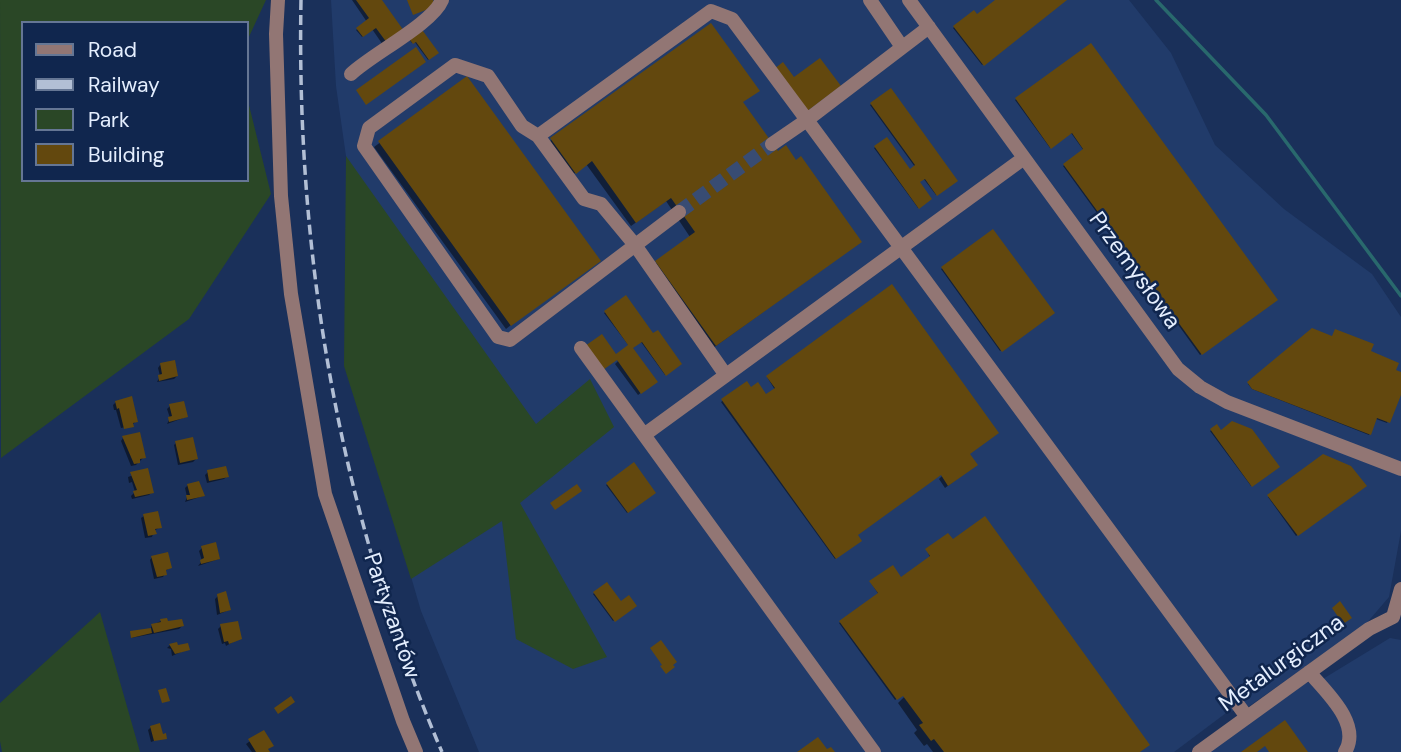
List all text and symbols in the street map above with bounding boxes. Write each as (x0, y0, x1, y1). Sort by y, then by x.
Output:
legend (21, 21, 248, 182)
text: Road (88, 36, 137, 64)
text: Railway (88, 71, 160, 99)
text: Park (88, 106, 129, 134)
text: Building (88, 141, 164, 169)
street label: Przemysłowa (1082, 207, 1186, 335)
street label: Partyzantów (357, 549, 425, 683)
street label: Metalurgiczna (1214, 609, 1350, 719)

